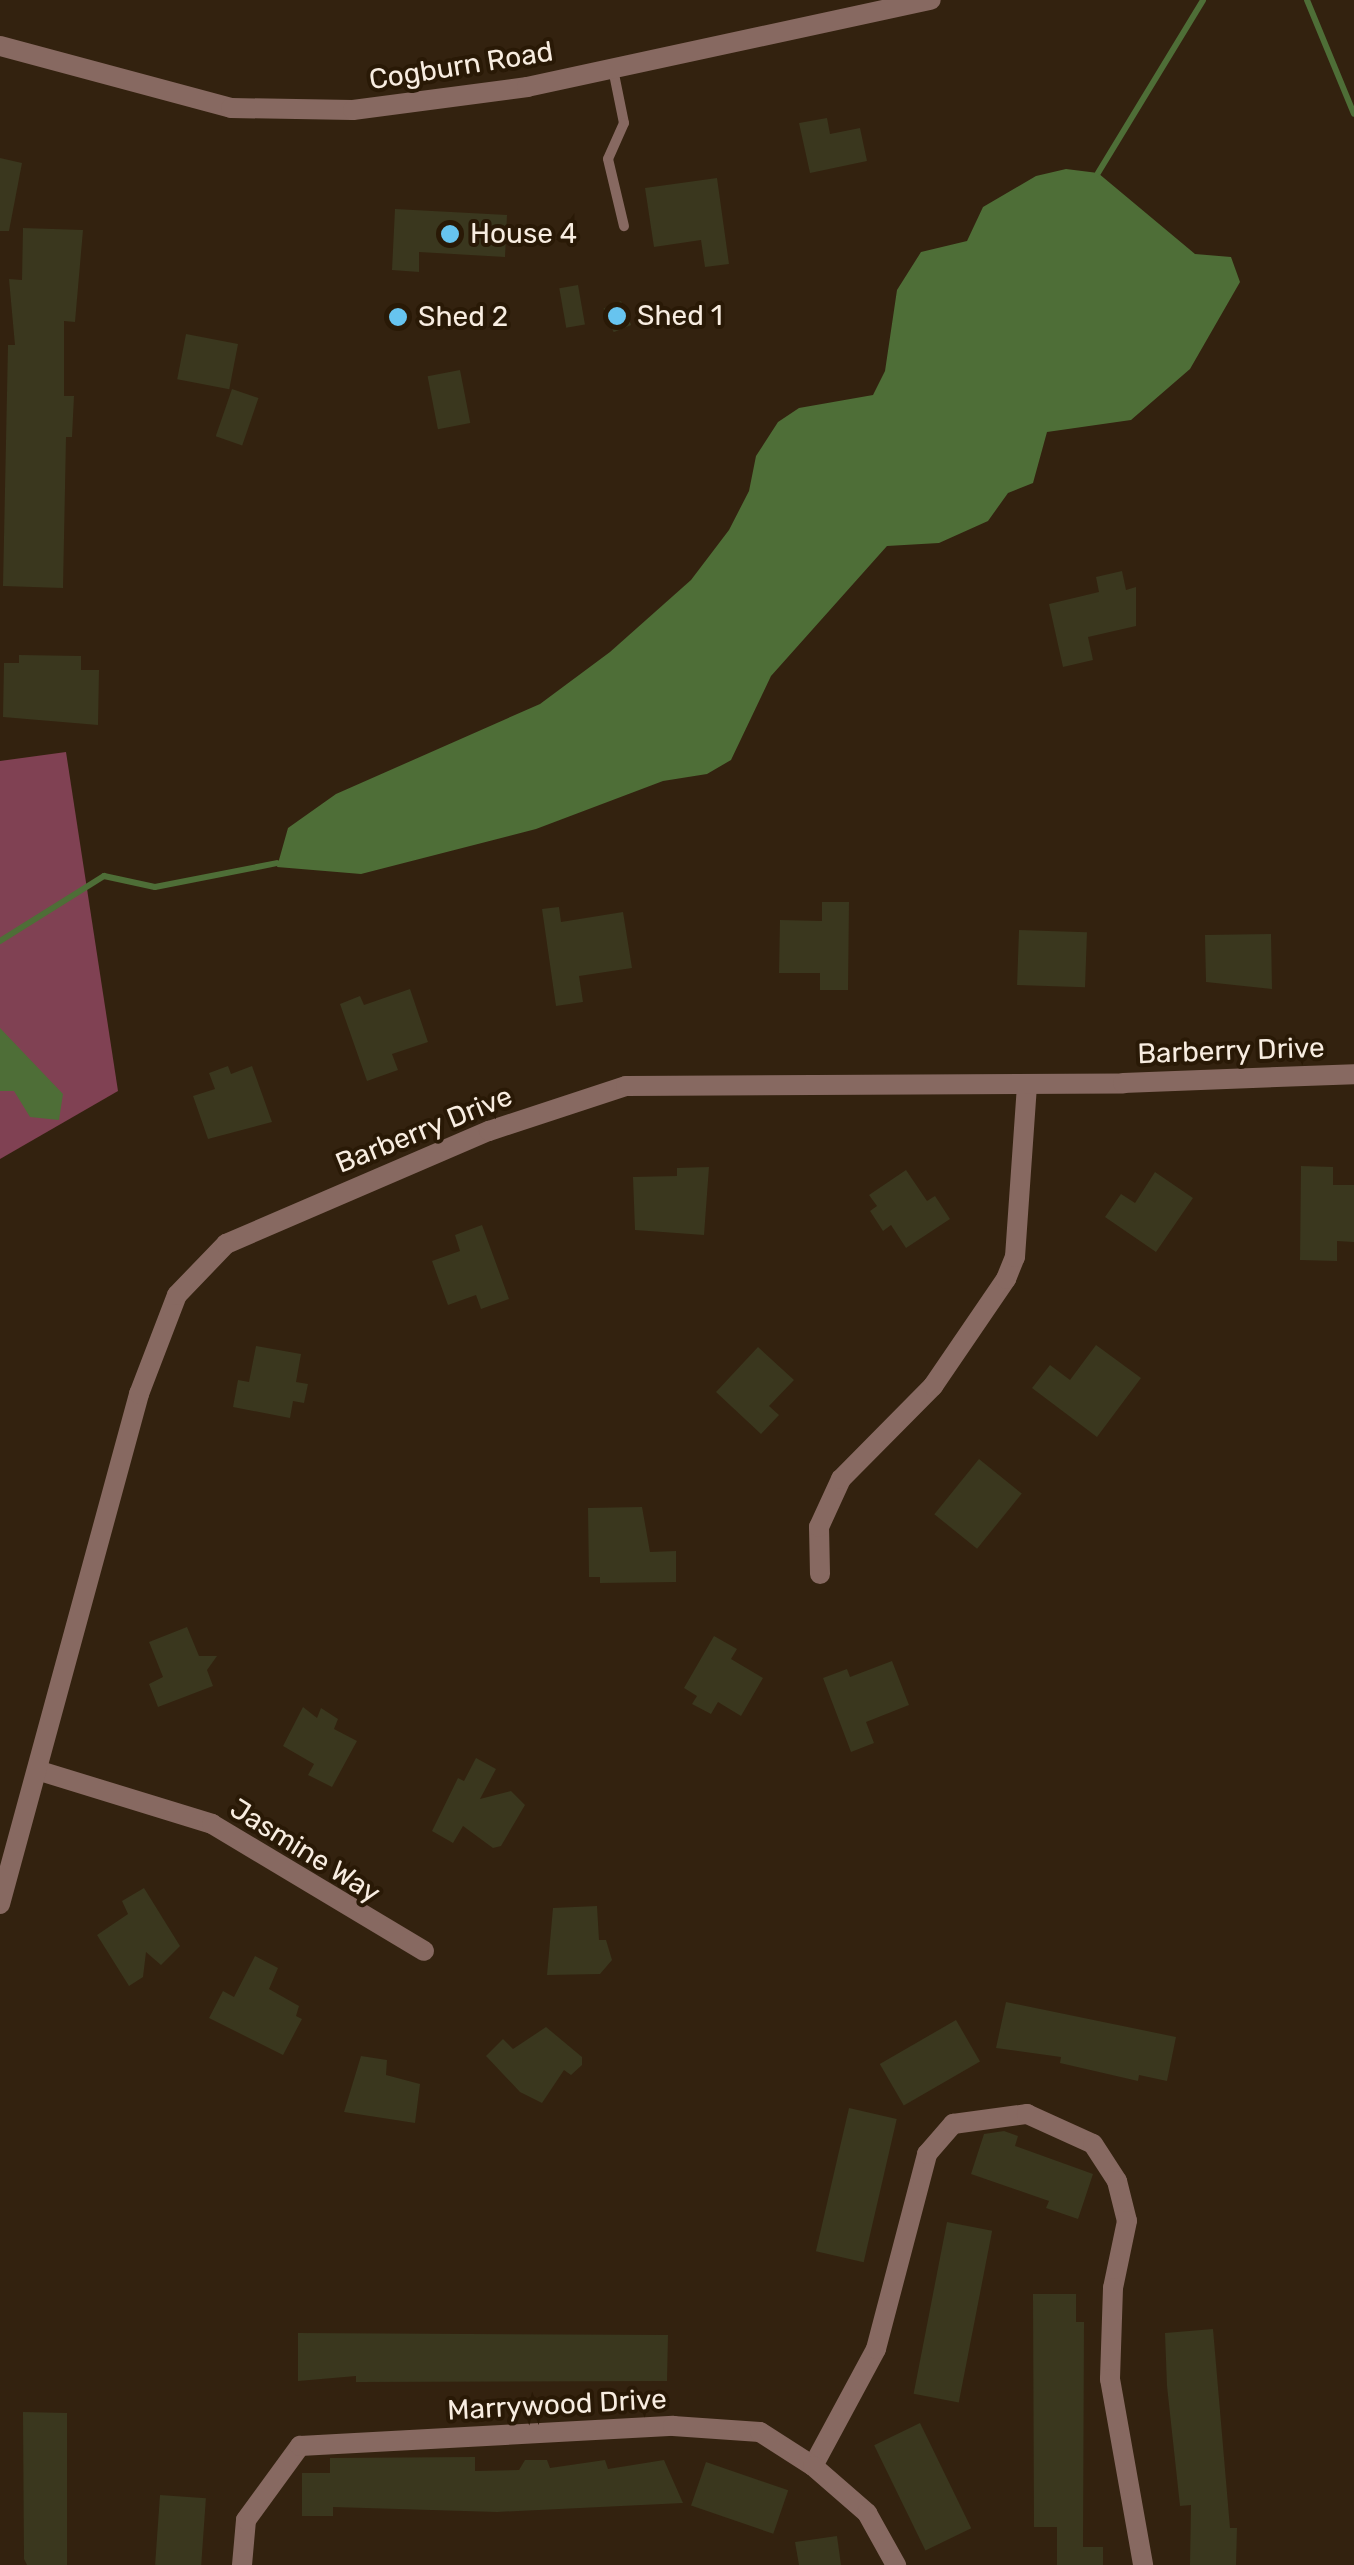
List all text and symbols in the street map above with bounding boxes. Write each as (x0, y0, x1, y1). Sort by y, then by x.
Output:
street label: Cogburn Road (367, 35, 555, 97)
place label: House 4 (470, 217, 577, 251)
marker: House 4 (439, 223, 461, 245)
place label: Shed 1 (637, 299, 723, 333)
place label: Shed 2 (418, 300, 508, 334)
marker: Shed 1 (606, 305, 628, 327)
marker: Shed 2 (387, 306, 409, 328)
street label: Barberry Drive (1136, 1031, 1326, 1071)
street label: Barberry Drive (330, 1079, 518, 1181)
street label: Jasmine Way (224, 1791, 386, 1911)
street label: Marrywood Drive (447, 2382, 667, 2428)

